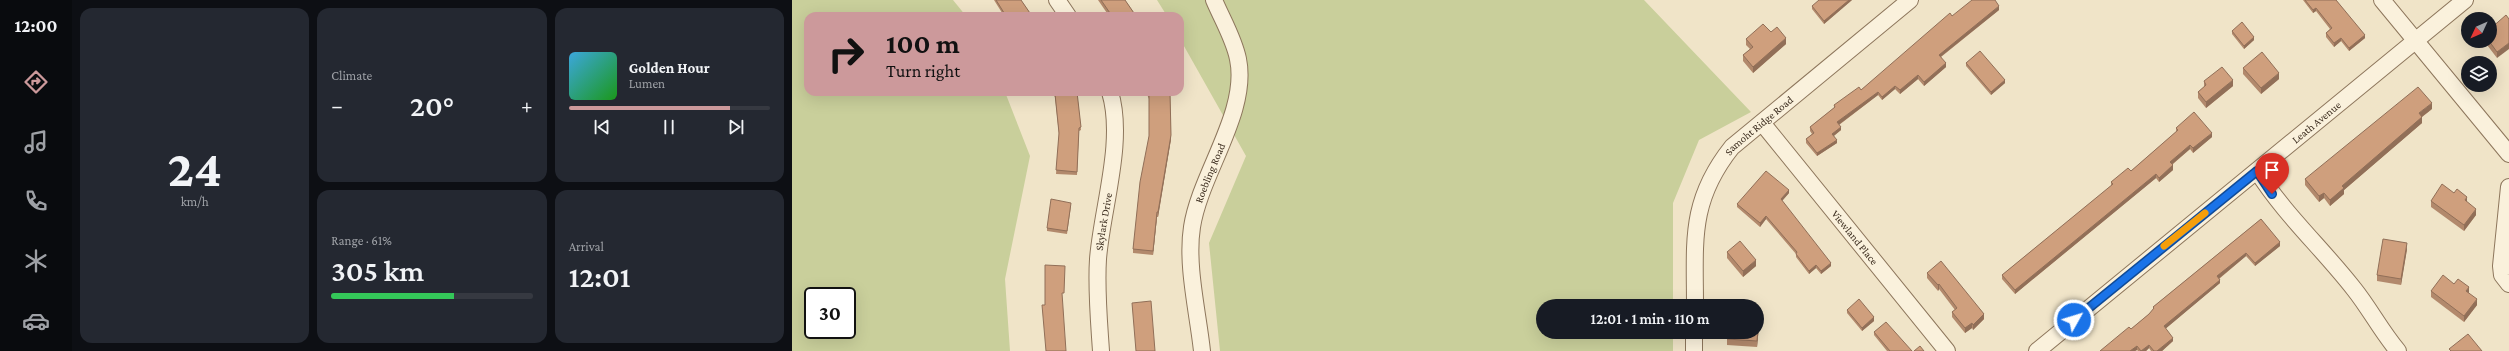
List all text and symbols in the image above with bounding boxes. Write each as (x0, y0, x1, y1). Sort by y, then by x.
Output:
north arrow (2461, 12, 2497, 48)
map controls (2461, 12, 2497, 92)
text: 12:00 (15, 16, 57, 36)
icon: right (820, 28, 872, 80)
text: 100 m (886, 28, 960, 59)
button: layers (2461, 56, 2497, 92)
text: Golden Hour (629, 60, 710, 76)
text: Turn right (886, 61, 960, 81)
icon: directions (22, 68, 50, 96)
text: Climate (331, 68, 372, 83)
text: Lumen (629, 76, 665, 91)
text: 20° (410, 89, 454, 122)
text: − (331, 93, 343, 118)
text: + (521, 93, 533, 118)
street label: Samoht Ridge Road (1722, 93, 1795, 157)
street label: Leath Avenue (2289, 98, 2343, 146)
icon: previous (591, 116, 613, 138)
icon: pause (658, 116, 680, 138)
icon: next (725, 116, 747, 138)
icon: music (22, 128, 50, 156)
text: 24 (167, 139, 222, 197)
street label: Roebling Road (1192, 141, 1227, 204)
pin (2255, 153, 2289, 194)
icon: arrive (2261, 159, 2283, 181)
icon: phone (22, 187, 50, 215)
street label: Skylark Drive (1093, 192, 1114, 251)
text: km/h (181, 194, 209, 209)
street label: Viewland Place (1829, 208, 1881, 267)
text: Range · 61% (331, 233, 392, 248)
text: Arrival (569, 239, 604, 254)
icon: climate (22, 247, 50, 275)
text: 305 km (331, 254, 424, 287)
text: 12:01 (569, 260, 631, 293)
speed limit sign: 30 (804, 287, 856, 339)
position arrow (2053, 299, 2095, 341)
icon: car (22, 307, 50, 335)
text: 12:01 · 1 min · 110 m (1591, 311, 1709, 327)

